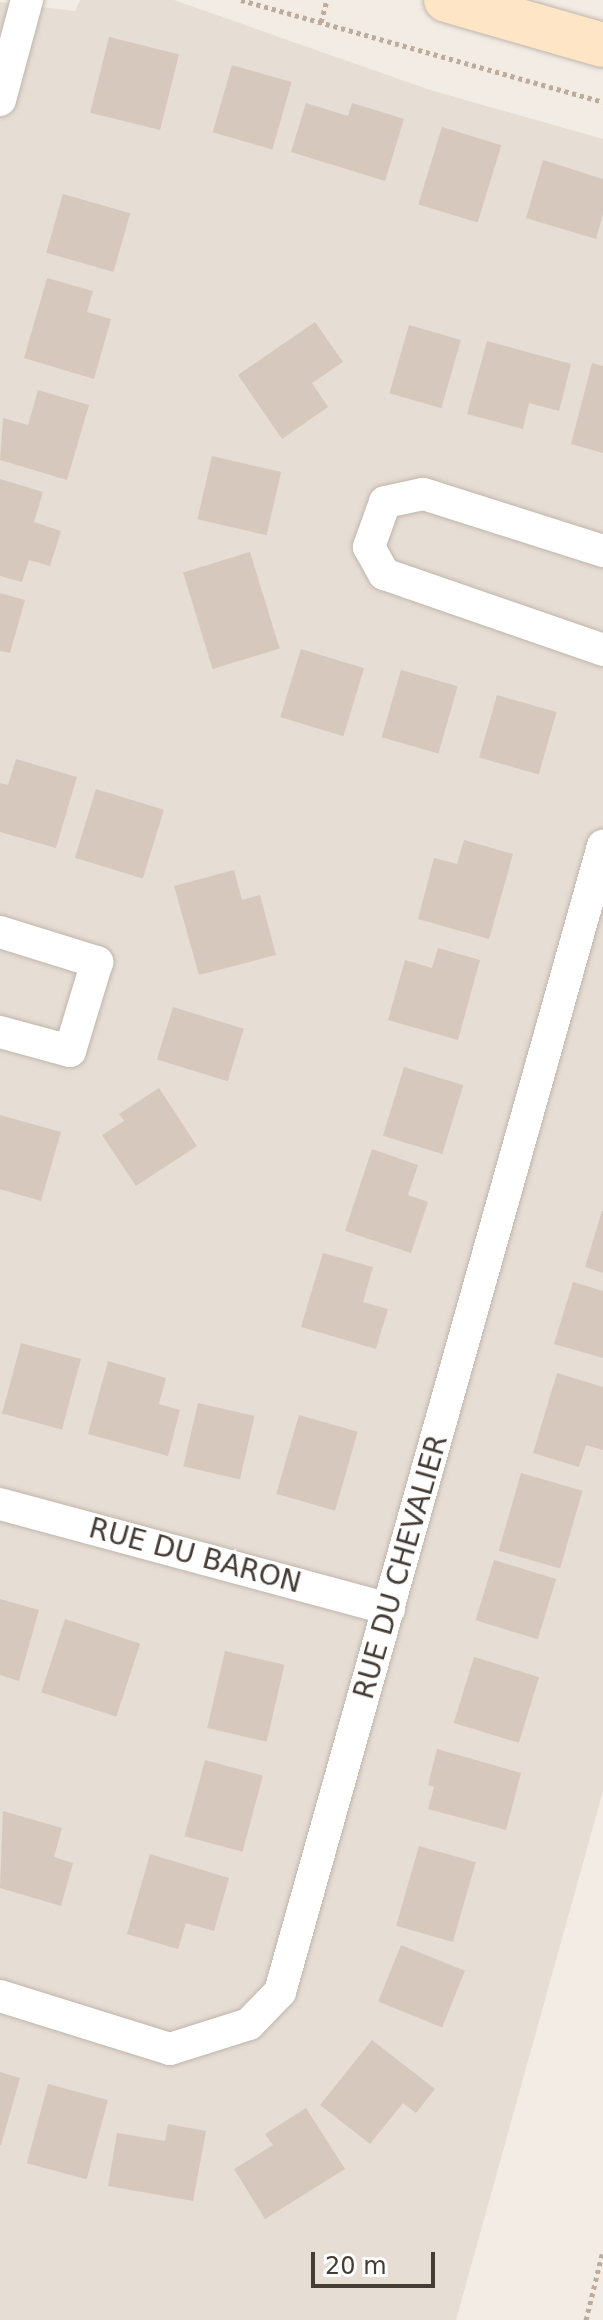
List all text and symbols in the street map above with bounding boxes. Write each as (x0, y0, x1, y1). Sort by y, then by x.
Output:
street label: RUE DU CHEVALIER (347, 1431, 455, 1703)
street label: RUE DU BARON (85, 1512, 305, 1600)
scale bar (315, 2236, 439, 2286)
text: 20 m (325, 2252, 387, 2280)

